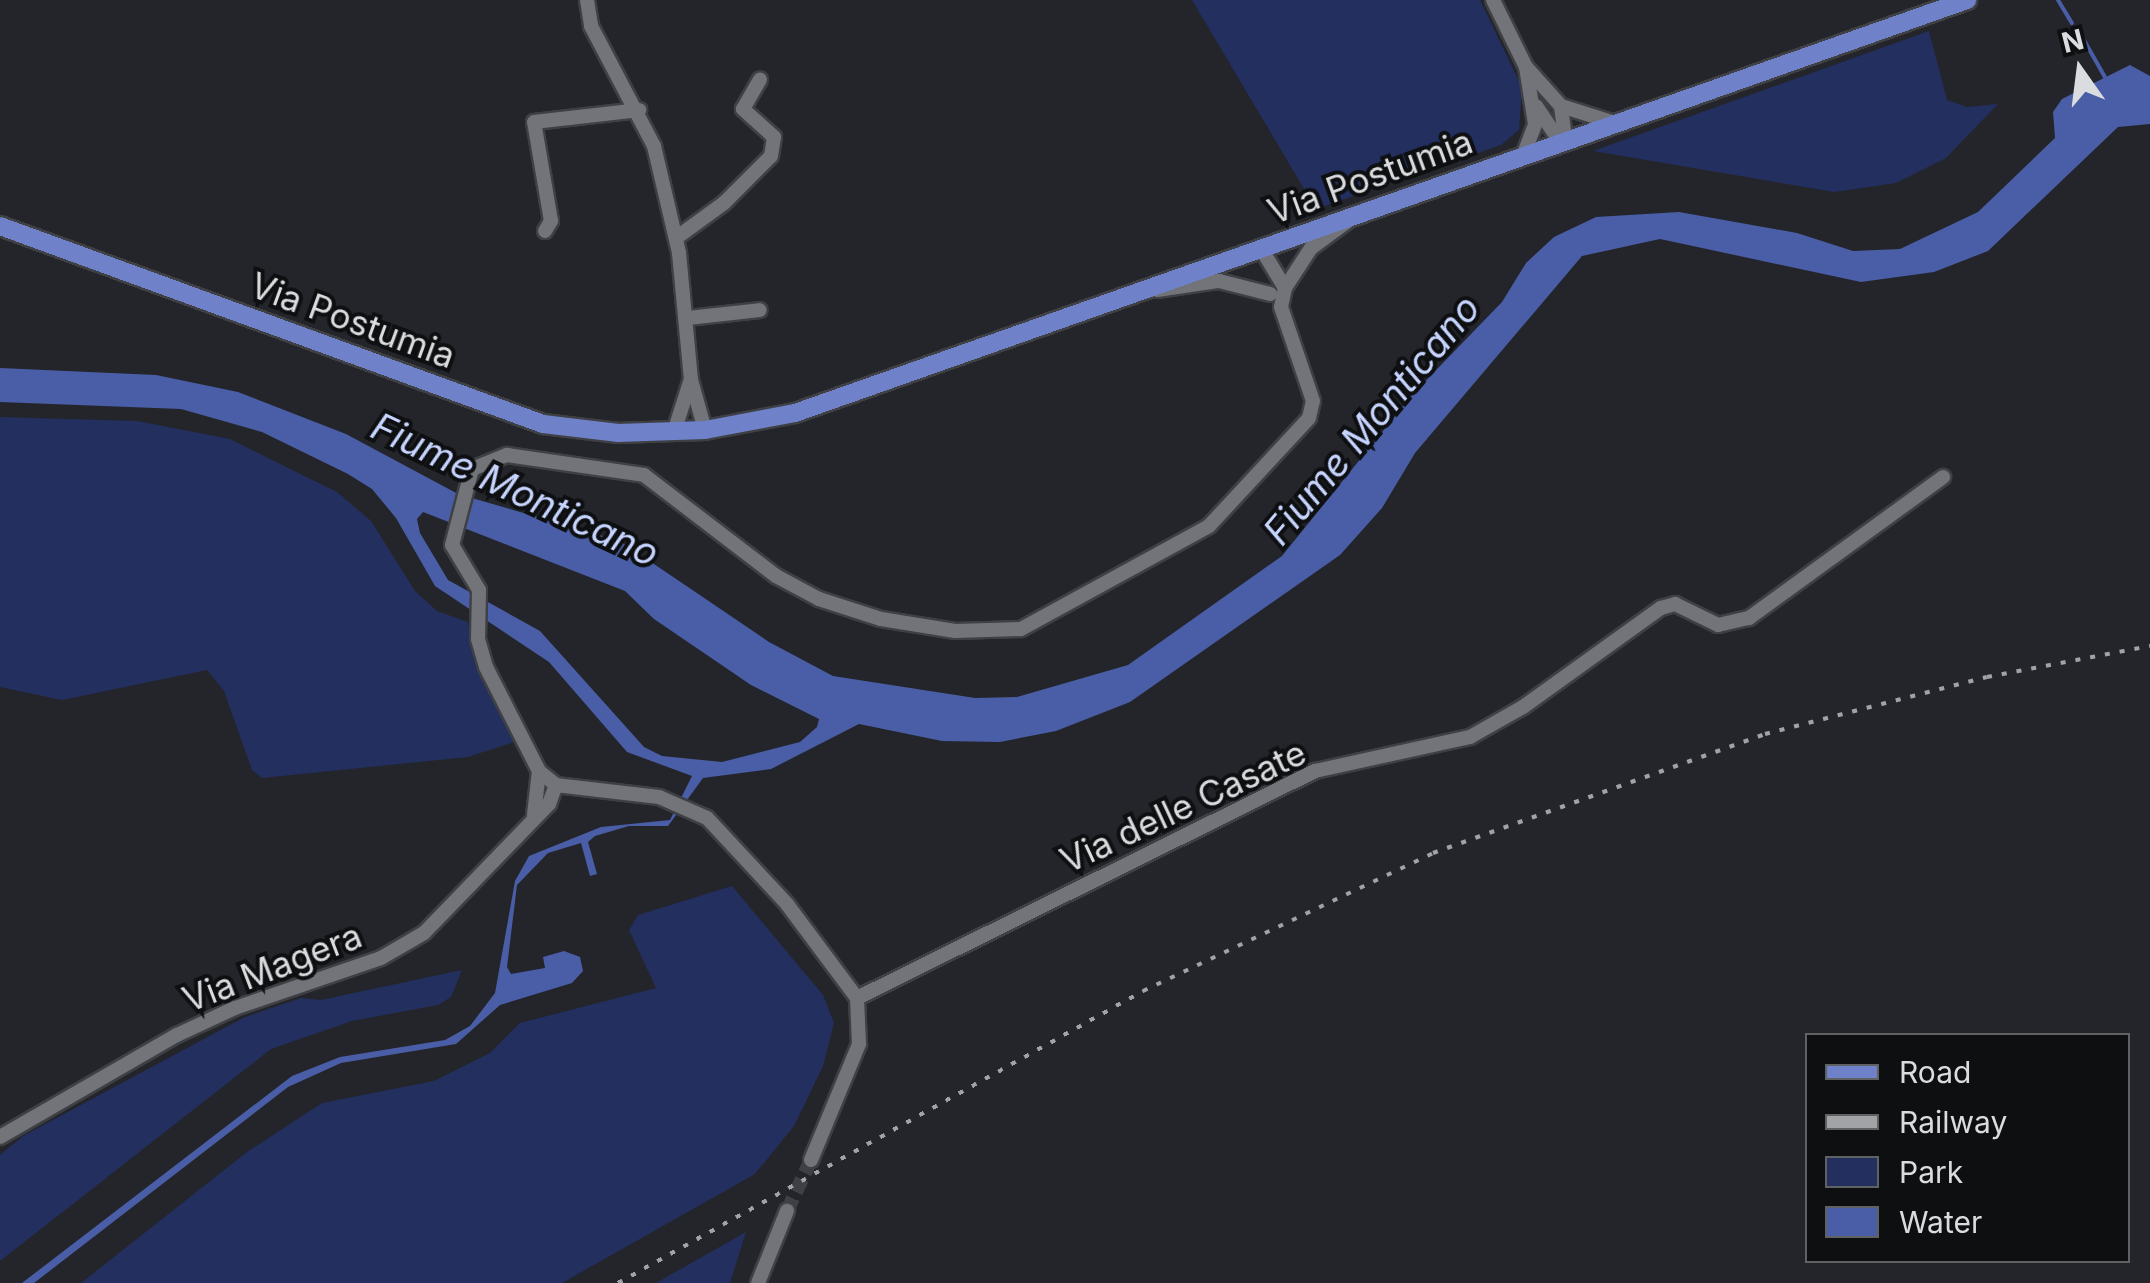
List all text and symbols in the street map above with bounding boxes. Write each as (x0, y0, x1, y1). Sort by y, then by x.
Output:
north arrow (2030, 20, 2130, 120)
text: N (2058, 22, 2087, 60)
street label: Via Postumia (1262, 120, 1478, 232)
street label: Via Postumia (245, 264, 461, 376)
water label: Fiume Monticano (1254, 286, 1490, 554)
water label: Fiume Monticano (364, 403, 666, 577)
street label: Via delle Casate (1054, 731, 1312, 881)
street label: Via Magera (177, 914, 367, 1020)
legend (1805, 1033, 2130, 1263)
text: Road (1899, 1054, 1971, 1090)
text: Railway (1899, 1104, 2007, 1140)
text: Park (1899, 1154, 1963, 1190)
text: Water (1899, 1204, 1982, 1240)

